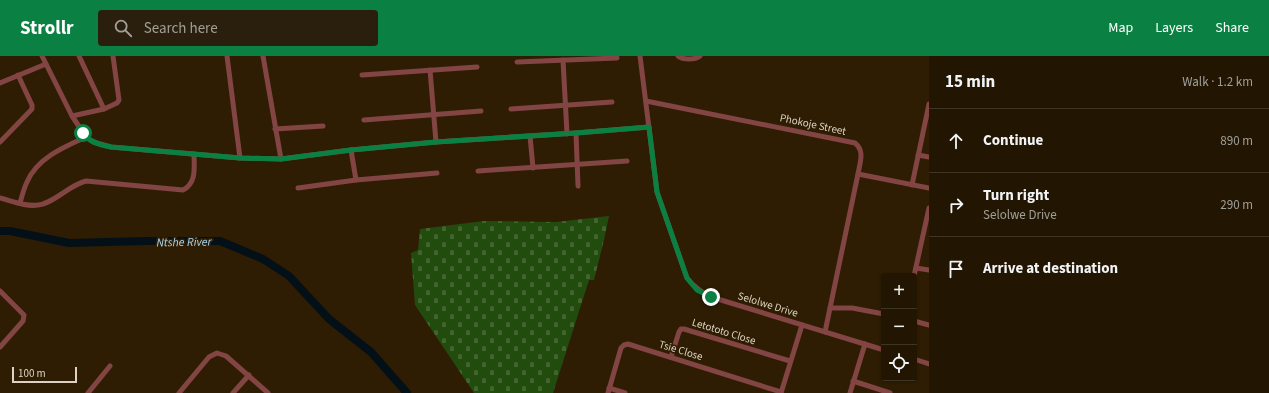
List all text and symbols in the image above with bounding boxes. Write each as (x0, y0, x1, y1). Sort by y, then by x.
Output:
search box (98, 10, 378, 46)
text: Strollr (20, 15, 74, 42)
icon: search (112, 17, 134, 39)
text: Search here (144, 18, 218, 39)
text: Map (1108, 18, 1133, 38)
text: Layers (1155, 18, 1193, 38)
text: Share (1215, 18, 1249, 38)
text: 15 min (945, 70, 995, 94)
text: Walk · 1.2 km (1182, 73, 1253, 91)
street label: Phokoje Street (778, 110, 848, 139)
route start (74, 124, 92, 142)
icon: ahead (945, 130, 967, 152)
text: Continue (983, 130, 1043, 151)
text: 890 m (1220, 132, 1253, 150)
text: Turn right (983, 185, 1049, 206)
icon: right (945, 194, 967, 216)
text: 290 m (1220, 196, 1253, 214)
text: Selolwe Drive (983, 206, 1057, 224)
water label: Ntshe River (156, 234, 213, 251)
icon: arrive (945, 258, 967, 280)
text: Arrive at destination (983, 258, 1118, 279)
map controls (881, 273, 917, 381)
button: + (881, 273, 917, 309)
route end (702, 288, 720, 306)
street label: Selolwe Drive (736, 288, 800, 321)
button: − (881, 309, 917, 345)
street label: Letototo Close (690, 315, 758, 348)
street label: Tsie Close (657, 337, 705, 364)
button: locate (881, 345, 917, 381)
scale bar (12, 365, 77, 384)
text: 100 m (18, 366, 46, 381)

